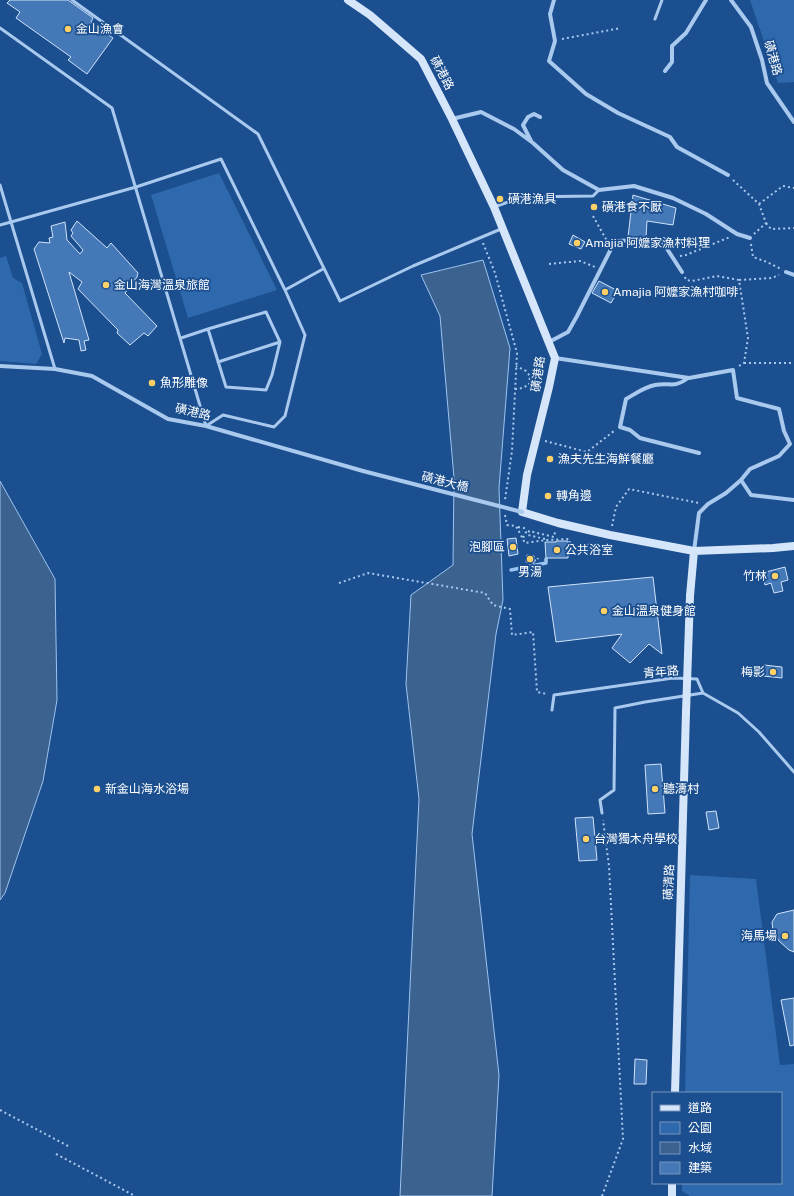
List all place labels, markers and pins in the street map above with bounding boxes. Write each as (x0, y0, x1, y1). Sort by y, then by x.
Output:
place label: 金山漁會 (76, 22, 124, 36)
marker: 金山漁會 (63, 24, 73, 34)
place label: 磺港漁具 (508, 192, 556, 206)
marker: 磺港漁具 (495, 194, 505, 204)
place label: 磺港食不厭 (602, 200, 662, 214)
marker: 磺港食不厭 (589, 202, 599, 212)
place label: Amajia 阿嬤家漁村料理 (585, 236, 710, 250)
marker: Amajia 阿嬤家漁村料理 (572, 238, 582, 248)
place label: 金山海灣溫泉旅館 (114, 278, 210, 292)
marker: 金山海灣溫泉旅館 (101, 280, 111, 290)
place label: Amajia 阿嬤家漁村咖啡 (613, 285, 738, 299)
marker: Amajia 阿嬤家漁村咖啡 (600, 287, 610, 297)
place label: 魚形雕像 (160, 376, 208, 390)
marker: 魚形雕像 (147, 378, 157, 388)
place label: 漁夫先生海鮮餐廳 (558, 452, 654, 466)
marker: 漁夫先生海鮮餐廳 (545, 454, 555, 464)
place label: 轉角邊 (556, 489, 592, 503)
marker: 轉角邊 (543, 491, 553, 501)
place label: 泡腳區 (469, 540, 505, 554)
marker: 泡腳區 (508, 542, 518, 552)
place label: 公共浴室 (565, 543, 613, 557)
marker: 公共浴室 (552, 545, 562, 555)
marker: 男湯 (525, 554, 535, 564)
place label: 男湯 (518, 565, 542, 579)
place label: 竹林 (743, 569, 767, 583)
marker: 竹林 (770, 571, 780, 581)
place label: 金山溫泉健身館 (612, 604, 696, 618)
marker: 金山溫泉健身館 (599, 606, 609, 616)
place label: 梅影 (741, 665, 765, 679)
marker: 梅影 (768, 667, 778, 677)
place label: 新金山海水浴場 (105, 782, 189, 796)
place label: 聽濤村 (663, 782, 700, 796)
marker: 新金山海水浴場 (92, 784, 102, 794)
marker: 聽濤村 (650, 784, 660, 794)
place label: 台灣獨木舟學校 (594, 832, 678, 846)
marker: 台灣獨木舟學校 (581, 834, 591, 844)
place label: 海馬場 (741, 929, 777, 943)
marker: 海馬場 (780, 931, 790, 941)

